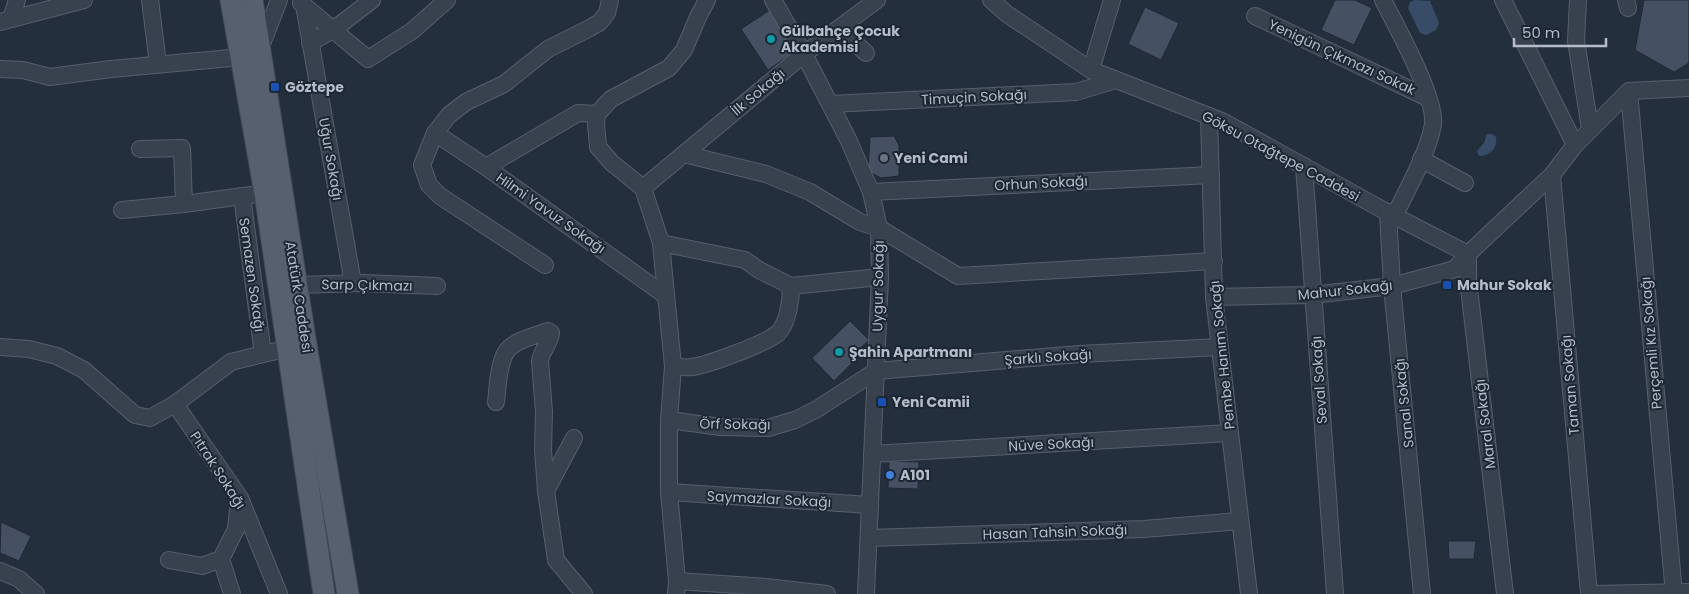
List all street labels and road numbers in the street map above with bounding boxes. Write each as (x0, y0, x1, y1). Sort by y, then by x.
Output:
street label: Yenigün Çıkmazı Sokak (1265, 14, 1420, 100)
street label: İlk Sokağı (727, 64, 789, 120)
street label: Timuçin Sokağı (921, 84, 1027, 110)
street label: Göksu Otağtepe Caddesi (1198, 106, 1364, 206)
street label: Uğur Sokağı (314, 116, 348, 202)
street label: Hilmi Yavuz Sokağı (492, 168, 610, 258)
street label: Orhun Sokağı (994, 171, 1088, 195)
street label: Semazen Sokağı (234, 217, 270, 333)
street label: Atatürk Caddesi (280, 240, 318, 354)
street label: Uygur Sokağı (867, 240, 889, 332)
street label: Sarp Çıkmazı (321, 274, 413, 296)
street label: Mahur Sokağı (1297, 275, 1393, 305)
street label: Perçemli Kız Sokağı (1635, 276, 1667, 410)
street label: Pembe Hanım Sokağı (1204, 280, 1240, 430)
street label: Taman Sokağı (1556, 334, 1584, 436)
street label: Seval Sokağı (1306, 335, 1332, 425)
street label: Şarklı Sokağı (1004, 344, 1092, 370)
street label: Sanal Sokağı (1389, 357, 1419, 449)
street label: Maral Sokağı (1470, 378, 1500, 470)
street label: Örf Sokağı (699, 413, 771, 435)
street label: Pıtrak Sokağı (185, 427, 251, 513)
street label: Nüve Sokağı (1008, 432, 1094, 456)
street label: Saymazlar Sokağı (706, 486, 832, 512)
street label: Hasan Tahsin Sokağı (982, 519, 1128, 545)

